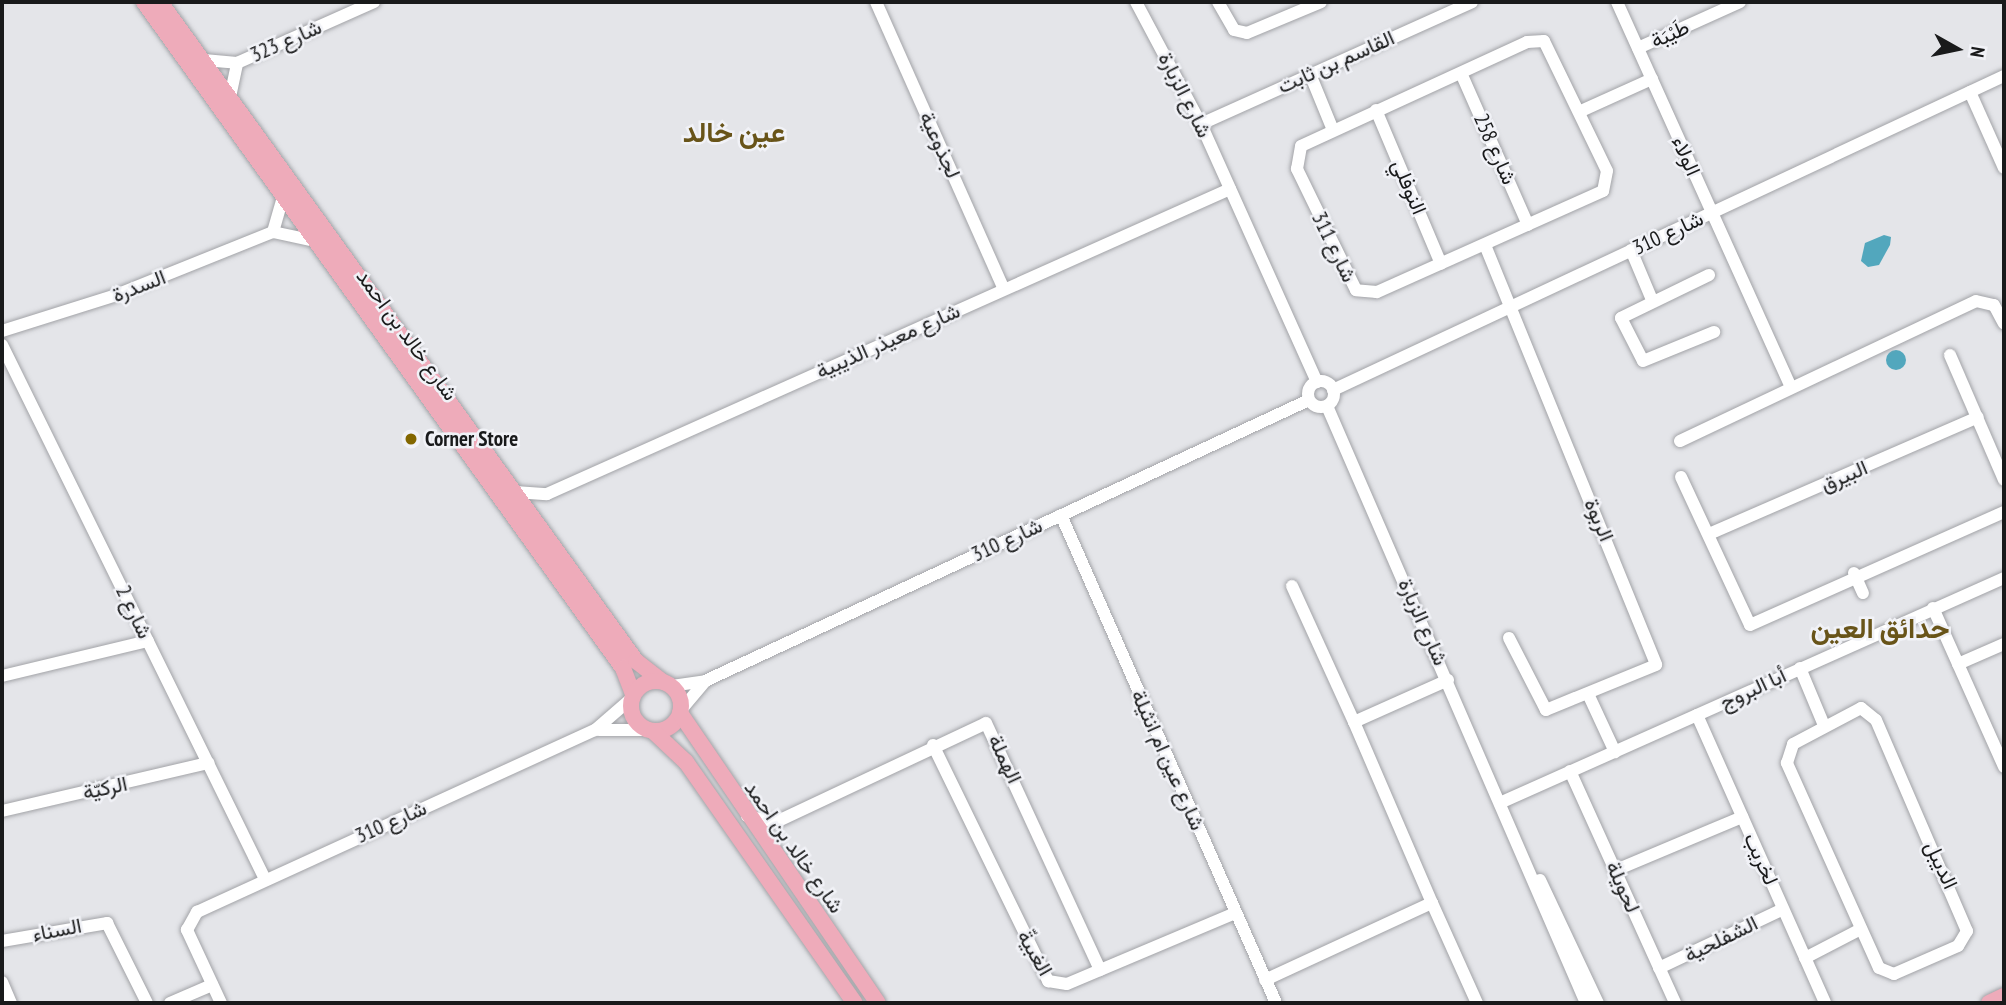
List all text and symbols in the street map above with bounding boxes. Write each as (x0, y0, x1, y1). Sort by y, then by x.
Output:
street label: شارع 323 (247, 14, 325, 68)
street label: طَيْبَة (1647, 14, 1693, 54)
north arrow (1922, 14, 1992, 84)
street label: القاسم بن ثابت (1274, 25, 1398, 99)
text: N (1965, 45, 1990, 59)
street label: شارع الزبارة (1153, 48, 1217, 142)
street label: لجذوعية (914, 108, 966, 182)
street label: شارع 258 (1468, 110, 1522, 188)
district label: عين خالد (683, 115, 785, 149)
street label: الولاء (1666, 132, 1706, 180)
street label: النوفلي (1386, 156, 1432, 218)
street label: شارع 310 (1629, 206, 1707, 260)
street label: شارع 311 (1306, 208, 1362, 286)
street label: السدرة (109, 264, 169, 308)
street label: شارع خالد بن احمد (351, 265, 463, 405)
street label: شارع معيذر الذيبية (812, 298, 964, 384)
place label: Corner Store (425, 426, 518, 452)
marker: Corner Store (403, 431, 419, 447)
street label: البيرق (1817, 455, 1871, 497)
street label: الربوة (1579, 495, 1619, 545)
street label: شارع 310 (968, 513, 1046, 567)
street label: شارع الزبارة (1393, 575, 1453, 669)
street label: شارع 2 (110, 581, 158, 643)
district label: حدائق العين (1811, 611, 1949, 645)
street label: أبا البروج (1716, 663, 1790, 715)
street label: شارع عين ام انثيلة (1126, 686, 1210, 834)
street label: الهملة (983, 731, 1027, 787)
street label: الركيّة (80, 771, 130, 805)
street label: شارع خالد بن احمد (739, 776, 849, 918)
street label: شارع 310 (352, 795, 430, 849)
street label: لخريب (1738, 829, 1784, 889)
street label: الديبل (1919, 837, 1963, 893)
street label: لحويلة (1601, 857, 1645, 917)
street label: الشفلحية (1680, 910, 1762, 968)
street label: السناء (30, 913, 84, 947)
street label: الغبيةّ (1012, 926, 1058, 980)

